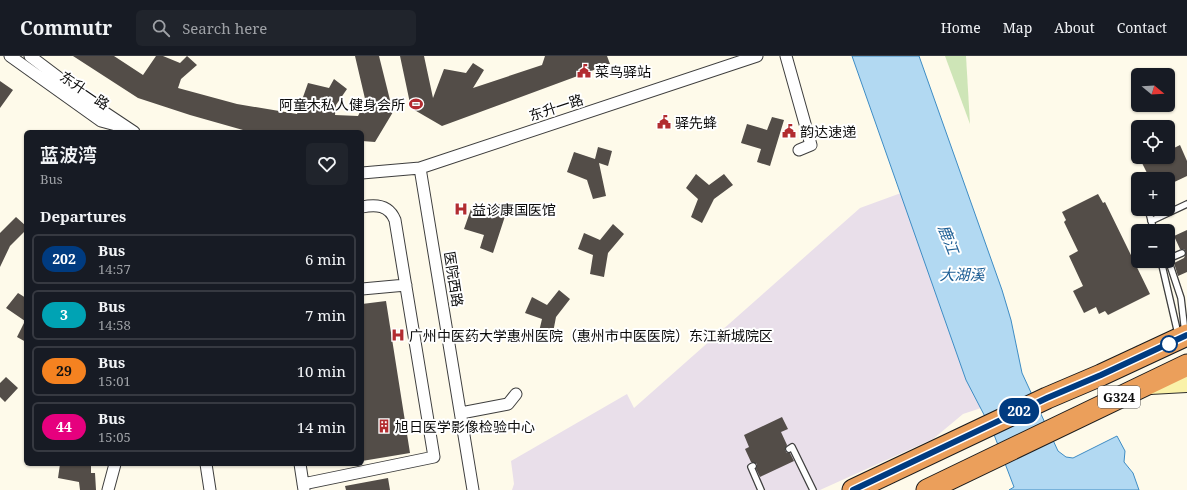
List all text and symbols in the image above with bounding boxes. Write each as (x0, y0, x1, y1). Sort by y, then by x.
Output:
search box (136, 10, 416, 46)
text: Commutr (20, 15, 112, 41)
icon: search (150, 17, 172, 39)
text: Search here (182, 18, 267, 38)
text: Home (941, 18, 981, 37)
text: Map (1003, 18, 1032, 37)
text: About (1054, 18, 1095, 37)
text: Contact (1117, 18, 1167, 37)
place label: 菜鸟驿站 (595, 62, 651, 81)
public building icon: 菜鸟驿站 (576, 63, 592, 79)
street label: 东升一路 (56, 66, 114, 114)
north arrow (1131, 68, 1175, 112)
map controls (1131, 68, 1175, 268)
street label: 东升一路 (526, 89, 586, 125)
place label: 阿童木私人健身会所 (279, 95, 405, 114)
sports icon: 阿童木私人健身会所 (408, 96, 424, 112)
place label: 驿先蜂 (675, 113, 717, 132)
public building icon: 驿先蜂 (656, 114, 672, 130)
button: locate (1131, 120, 1175, 164)
place label: 韵达速递 (800, 122, 856, 141)
public building icon: 韵达速递 (781, 123, 797, 139)
text: 蓝波湾 (40, 142, 97, 168)
button: heart (306, 143, 348, 185)
text: Bus (40, 170, 63, 188)
button: + (1131, 172, 1175, 216)
place label: 益诊康国医馆 (472, 200, 556, 219)
hospital icon: 益诊康国医馆 (453, 201, 469, 217)
text: Departures (40, 206, 126, 226)
water label: 鹿江 (934, 221, 964, 258)
button: − (1131, 224, 1175, 268)
text: Bus (98, 240, 125, 260)
text: 202 (52, 249, 76, 268)
text: 6 min (305, 249, 346, 269)
street label: 医院西路 (440, 250, 468, 308)
text: 14:57 (98, 260, 131, 278)
water label: 大湖溪 (939, 264, 986, 284)
text: Bus (98, 296, 125, 316)
text: 3 (60, 305, 68, 324)
text: 7 min (305, 305, 346, 325)
text: 14:58 (98, 316, 131, 334)
place label: 广州中医药大学惠州医院（惠州市中医医院）东江新城院区 (409, 326, 773, 345)
hospital icon: 广州中医药大学惠州医院（惠州市中医医院）东江新城院区 (390, 327, 406, 343)
unlabelled marker (1160, 335, 1178, 353)
text: Bus (98, 352, 125, 372)
text: 29 (56, 361, 72, 380)
text: 10 min (297, 361, 346, 381)
text: 15:01 (98, 372, 131, 390)
road number: G324 (1098, 386, 1140, 408)
line badge: 202 (996, 398, 1042, 424)
text: 202 (1007, 401, 1031, 420)
text: Bus (98, 408, 125, 428)
text: 44 (56, 417, 72, 436)
text: 14 min (297, 417, 346, 437)
place label: 旭日医学影像检验中心 (395, 417, 535, 436)
building icon: 旭日医学影像检验中心 (376, 418, 392, 434)
text: 15:05 (98, 428, 131, 446)

